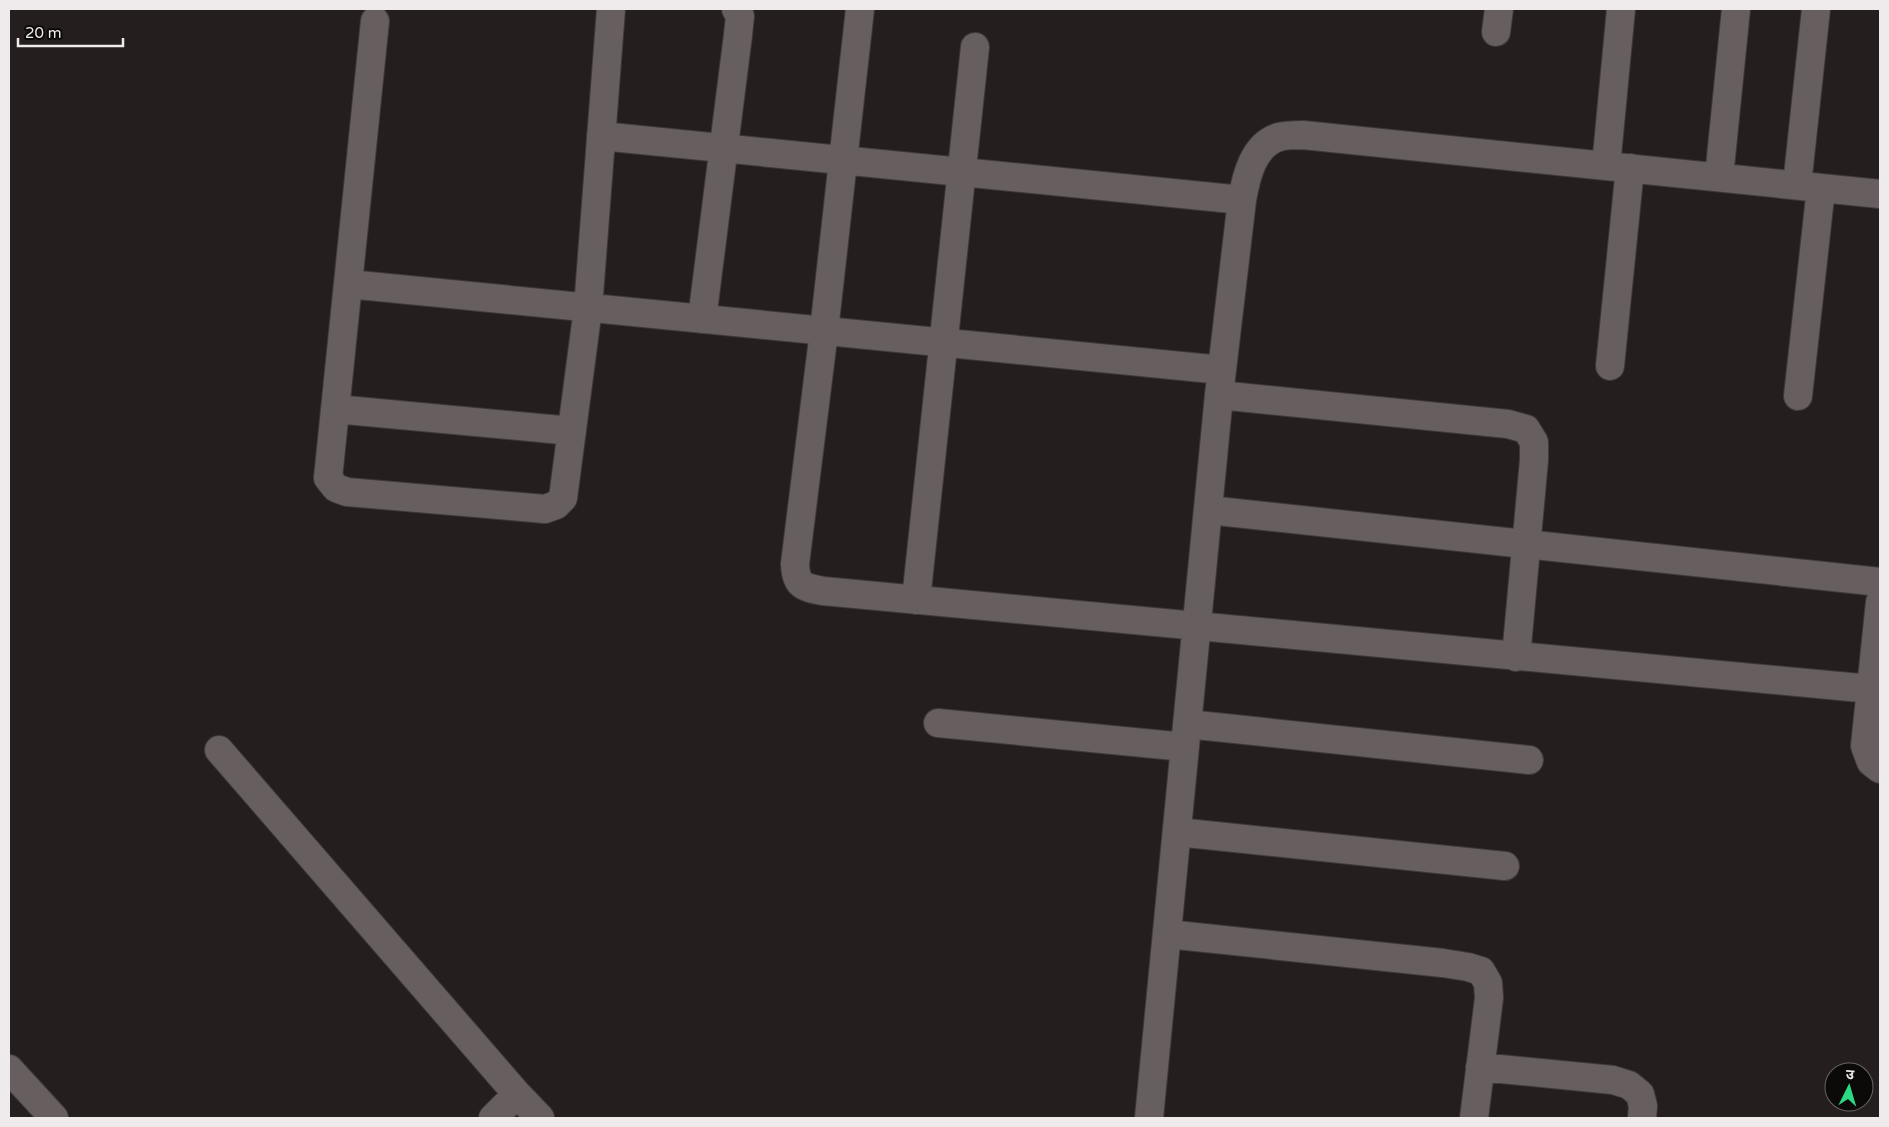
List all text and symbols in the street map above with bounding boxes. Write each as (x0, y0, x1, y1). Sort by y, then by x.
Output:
scale bar (18, 15, 122, 47)
text: 20 m (25, 24, 62, 42)
north arrow (1824, 1062, 1874, 1112)
text: उ (1845, 1066, 1856, 1083)

